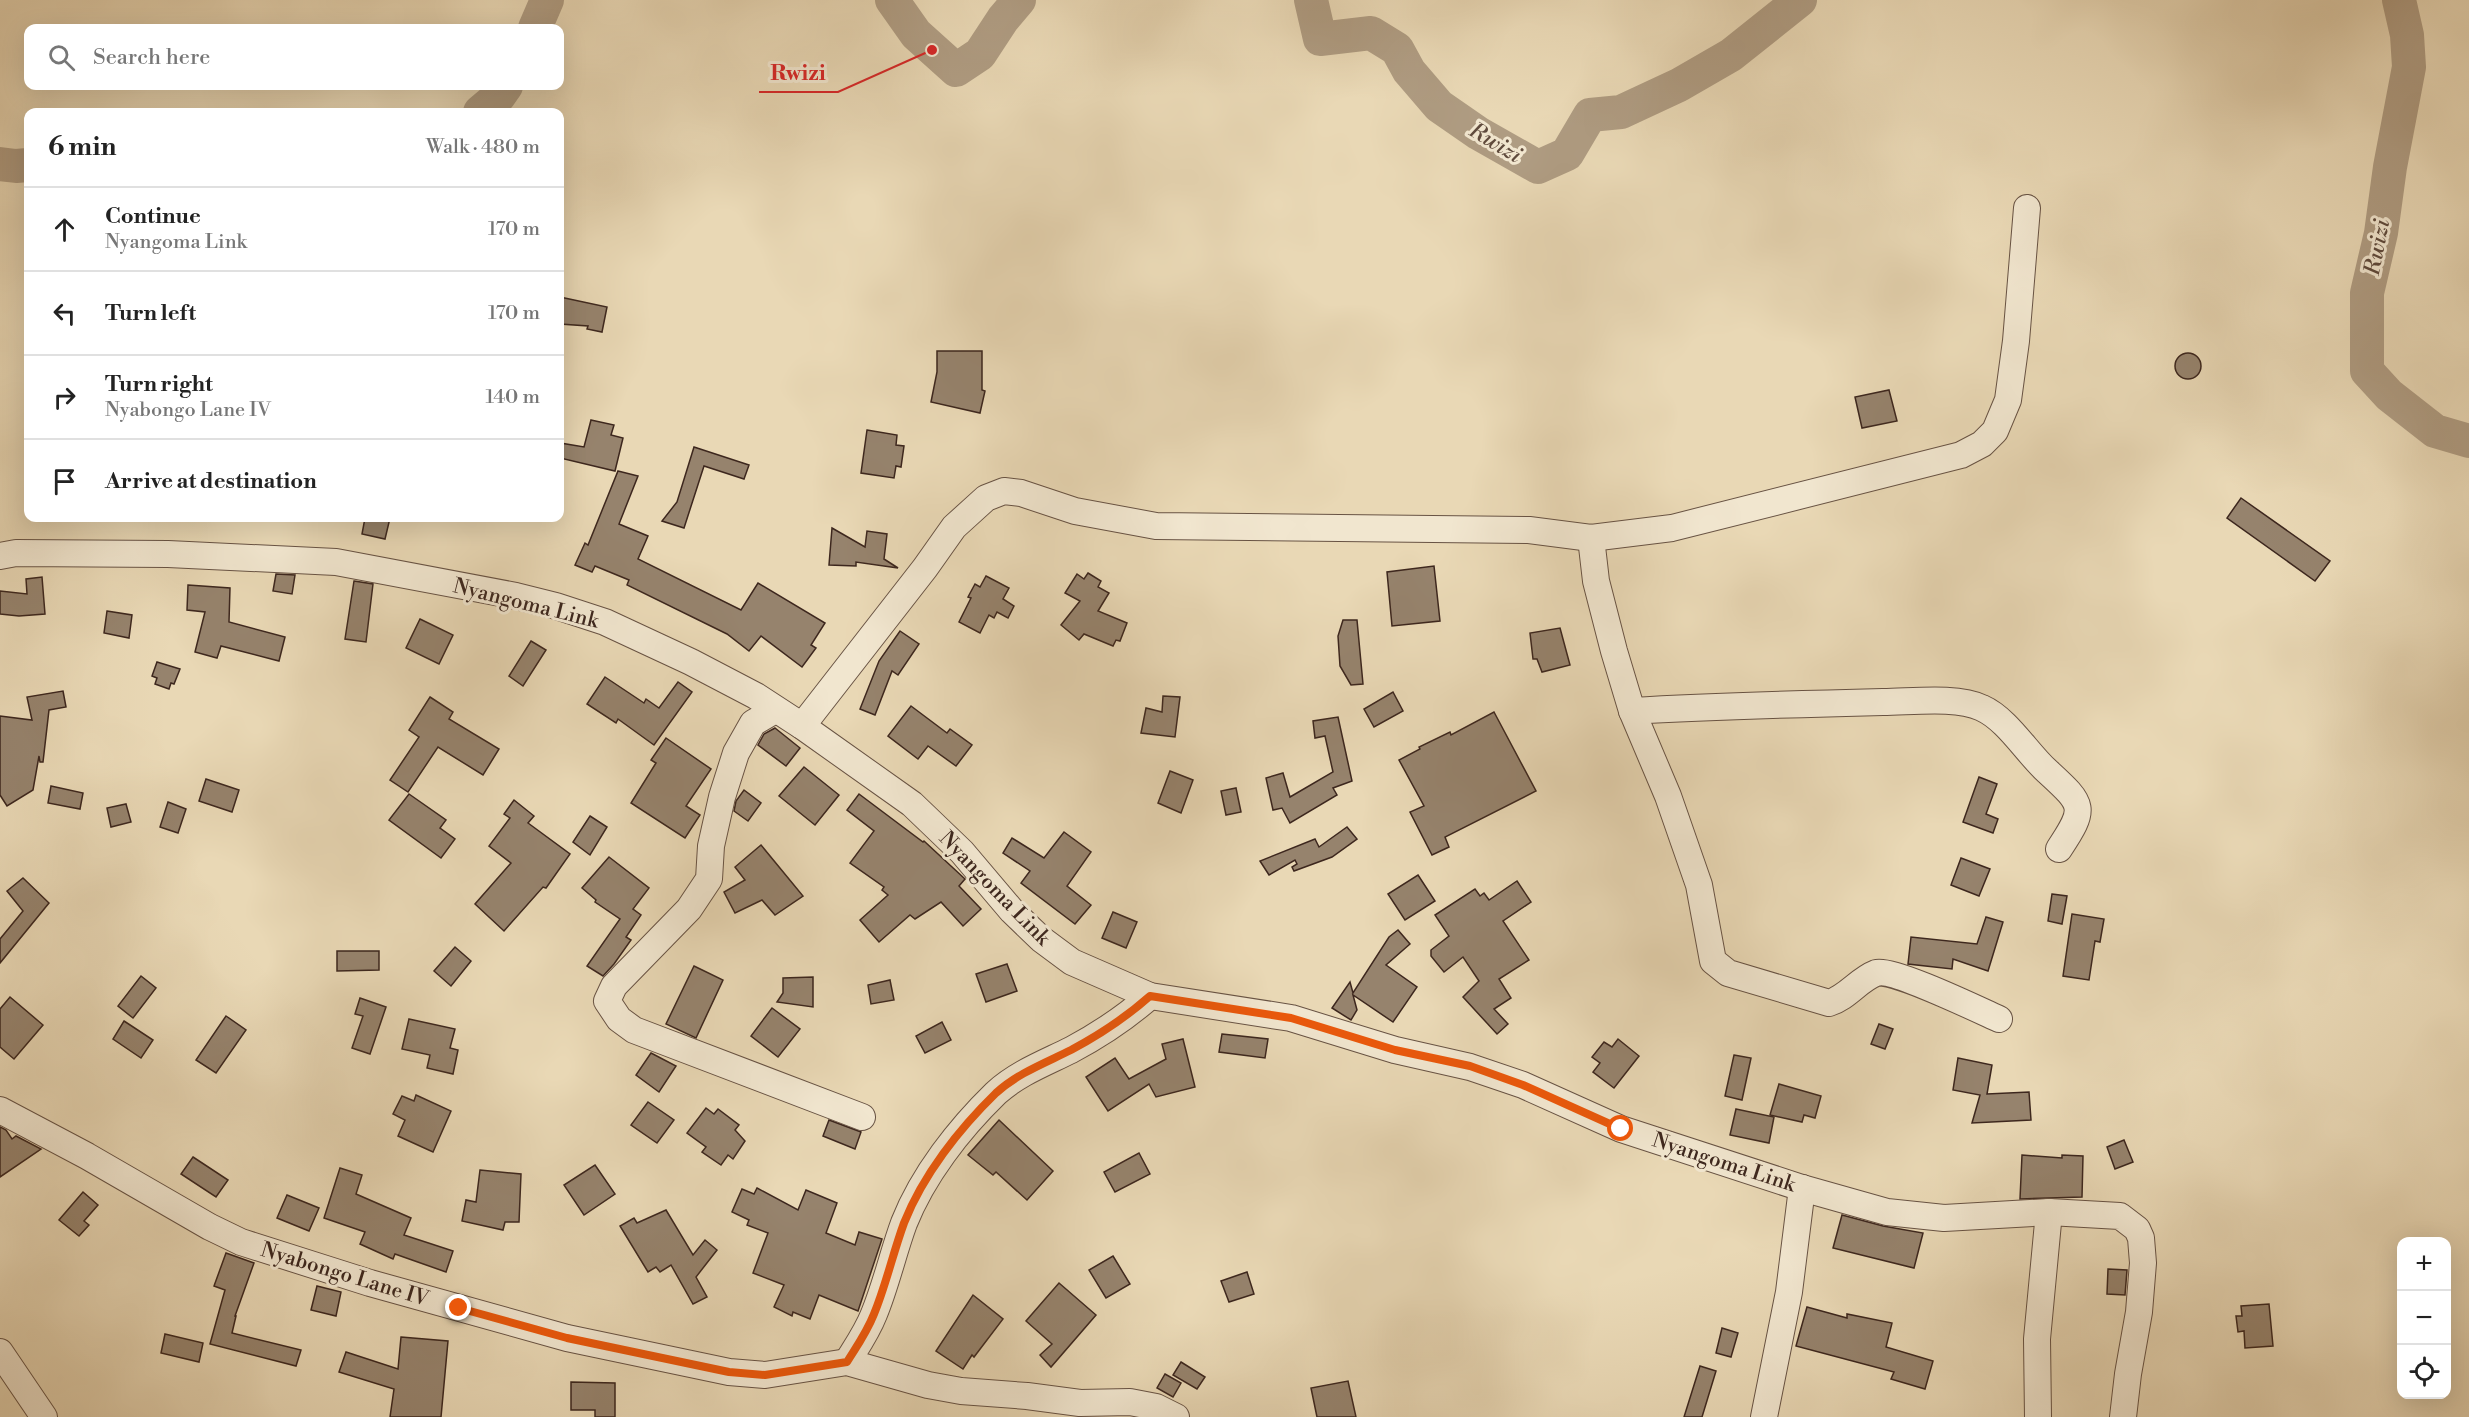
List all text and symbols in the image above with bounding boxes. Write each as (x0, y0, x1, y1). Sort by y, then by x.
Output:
search box (24, 24, 564, 90)
icon: search (45, 41, 78, 74)
text: Search here (93, 44, 210, 71)
callout: Rwizi (759, 52, 838, 92)
text: Rwizi (770, 60, 826, 87)
water label: Rwizi (1463, 117, 1527, 169)
text: 6 min (48, 131, 116, 163)
text: Walk · 480 m (426, 135, 540, 160)
text: Continue (105, 203, 201, 230)
icon: ahead (48, 213, 81, 246)
text: 170 m (488, 217, 540, 242)
water label: Rwizi (2359, 217, 2396, 279)
text: Nyangoma Link (105, 230, 247, 255)
icon: left (48, 297, 81, 330)
text: Turn left (105, 300, 196, 327)
text: 170 m (488, 301, 540, 326)
text: Turn right (105, 371, 213, 398)
icon: right (48, 381, 81, 414)
text: 140 m (485, 385, 540, 410)
text: Nyabongo Lane IV (105, 398, 271, 423)
icon: arrive (48, 465, 81, 498)
text: Arrive at destination (105, 468, 317, 495)
street label: Nyangoma Link (450, 573, 602, 635)
street label: Nyangoma Link (933, 826, 1056, 952)
route start (1607, 1115, 1633, 1141)
street label: Nyangoma Link (1649, 1128, 1800, 1199)
street label: Nyabongo Lane IV (257, 1237, 433, 1313)
map controls (2397, 1237, 2451, 1399)
button: + (2397, 1237, 2451, 1291)
button: − (2397, 1291, 2451, 1345)
route end (445, 1294, 471, 1320)
button: locate (2397, 1345, 2451, 1399)

